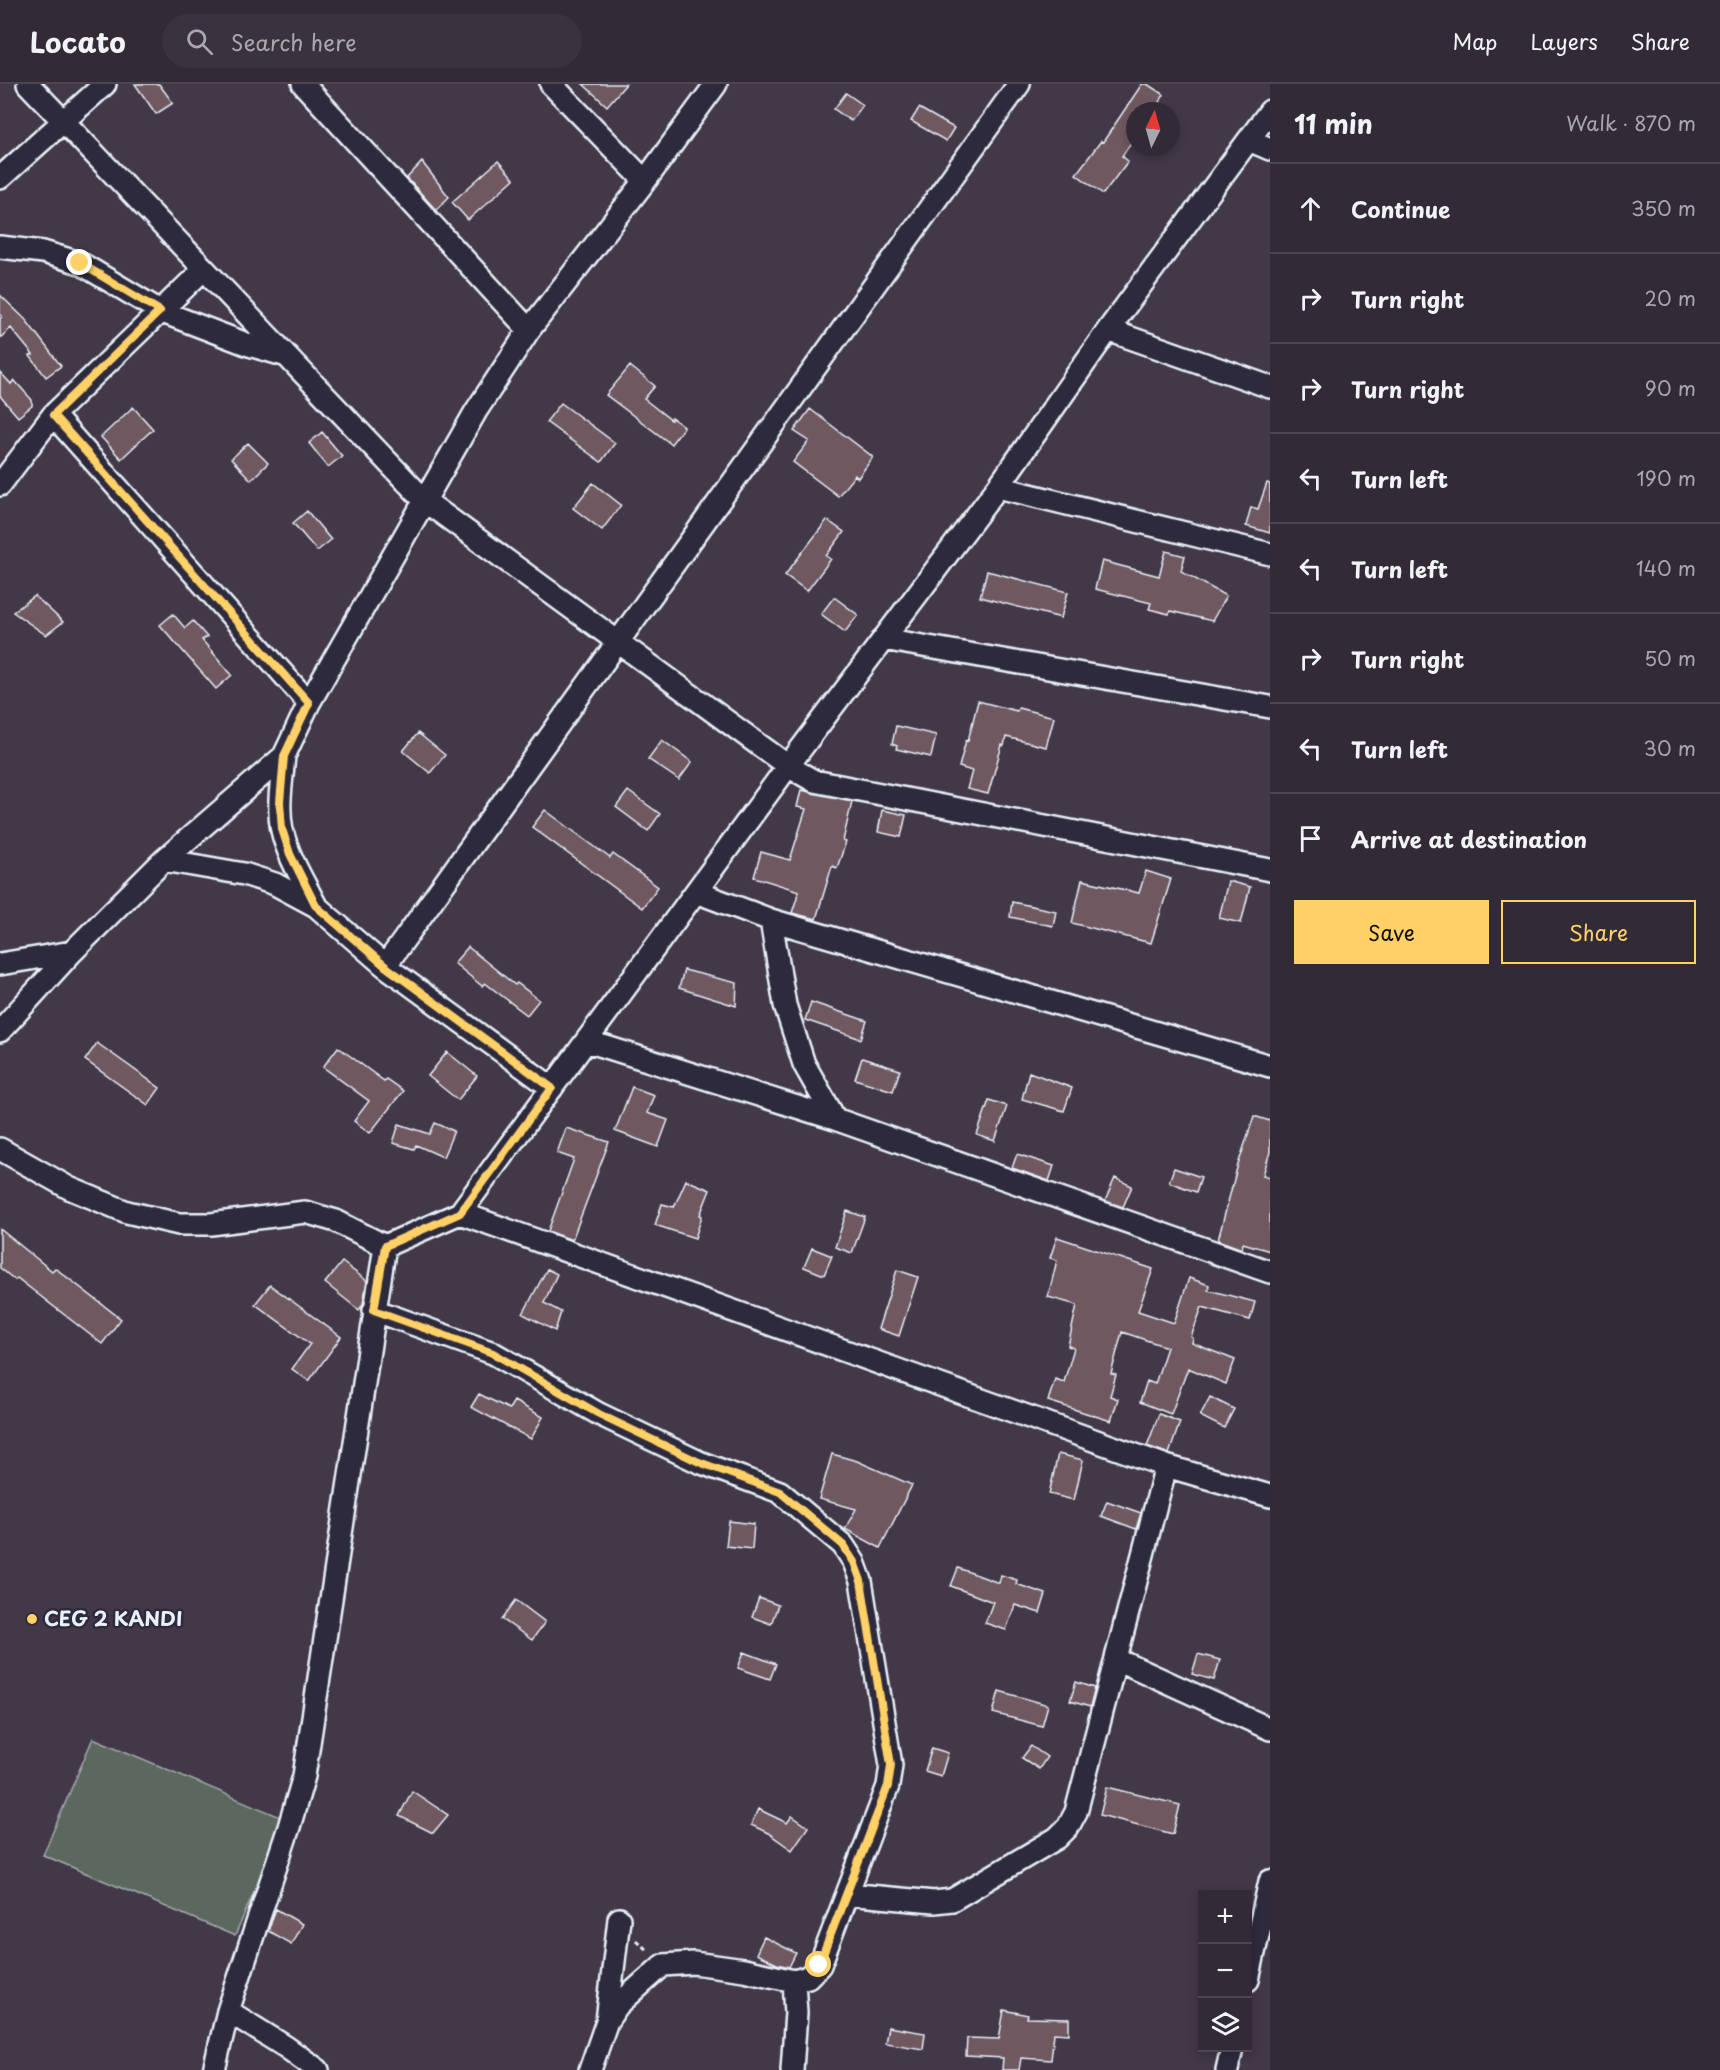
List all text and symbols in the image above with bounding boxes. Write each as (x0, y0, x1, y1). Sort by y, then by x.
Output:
search box (162, 14, 582, 68)
text: Locato (30, 20, 126, 63)
icon: search (183, 25, 216, 58)
text: Search here (231, 25, 357, 58)
text: Map (1453, 25, 1497, 57)
text: Layers (1530, 25, 1598, 57)
text: Share (1631, 25, 1690, 57)
north arrow (1126, 102, 1180, 156)
text: 11 min (1294, 104, 1373, 143)
text: Walk · 870 m (1566, 108, 1696, 138)
icon: ahead (1294, 192, 1327, 225)
text: Continue (1351, 192, 1450, 225)
text: 350 m (1631, 193, 1696, 223)
route end (66, 249, 92, 275)
icon: right (1294, 282, 1327, 315)
text: Turn right (1351, 282, 1464, 315)
text: 20 m (1644, 283, 1696, 313)
icon: right (1294, 372, 1327, 405)
text: Turn right (1351, 372, 1464, 405)
text: 90 m (1645, 373, 1696, 403)
icon: left (1294, 462, 1327, 495)
text: Turn left (1351, 462, 1448, 495)
text: 190 m (1637, 463, 1696, 493)
icon: left (1294, 552, 1327, 585)
text: Turn left (1351, 552, 1448, 585)
text: 140 m (1636, 553, 1696, 583)
icon: right (1294, 642, 1327, 675)
text: Turn right (1351, 642, 1464, 675)
text: 50 m (1644, 643, 1696, 673)
icon: left (1294, 732, 1327, 765)
text: Turn left (1351, 732, 1448, 765)
text: 30 m (1643, 733, 1696, 763)
icon: arrive (1294, 822, 1327, 855)
text: Arrive at destination (1351, 822, 1587, 855)
button: Save (1294, 900, 1489, 964)
button: Share (1501, 900, 1696, 964)
place label: CEG 2 KANDI (44, 1603, 182, 1633)
marker: CEG 2 KANDI (25, 1612, 39, 1626)
map controls (1198, 1890, 1252, 2052)
button: + (1198, 1890, 1252, 1944)
button: − (1198, 1944, 1252, 1998)
route start (805, 1951, 831, 1977)
button: layers (1198, 1998, 1252, 2052)

